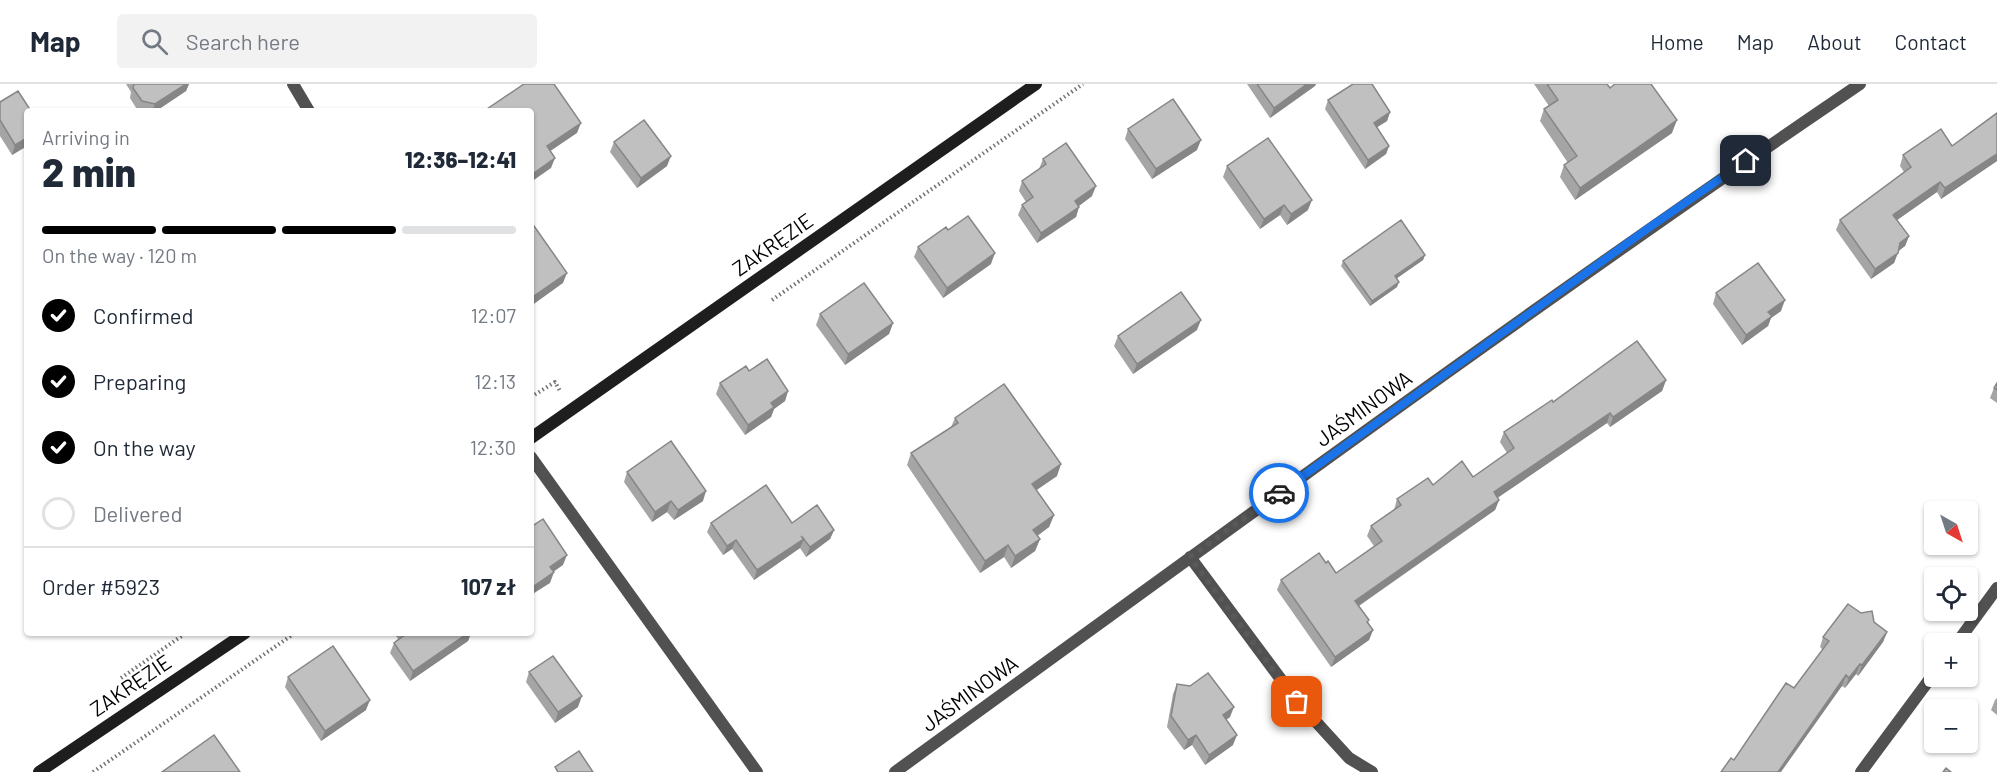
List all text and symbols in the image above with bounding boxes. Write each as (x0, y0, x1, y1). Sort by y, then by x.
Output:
search box (117, 14, 537, 68)
text: Map (30, 24, 81, 58)
icon: search (138, 25, 171, 58)
text: Search here (186, 28, 300, 54)
text: Home (1650, 29, 1704, 54)
text: Map (1737, 29, 1774, 54)
text: About (1807, 29, 1862, 54)
text: Contact (1895, 29, 1967, 54)
text: Arriving in (42, 125, 130, 149)
pin (1720, 135, 1771, 186)
icon: home (1729, 144, 1762, 177)
text: 12:36–12:41 (405, 146, 516, 172)
text: 2 min (42, 148, 136, 195)
street label: ZAKRĘZIE (727, 207, 817, 280)
text: On the way · 120 m (42, 243, 197, 267)
icon: check (42, 299, 75, 332)
text: Confirmed (93, 302, 193, 328)
text: 12:07 (471, 303, 516, 327)
street label: JAŚMINOWA (1310, 364, 1416, 451)
icon: check (42, 365, 75, 398)
text: Preparing (93, 368, 186, 394)
text: 12:13 (474, 369, 516, 393)
icon: check (42, 431, 75, 464)
text: On the way (93, 434, 196, 460)
text: 12:30 (470, 435, 516, 459)
courier (1249, 463, 1309, 523)
icon: car (1263, 477, 1296, 510)
text: Delivered (93, 500, 182, 526)
north arrow (1924, 501, 1978, 555)
map controls (1924, 501, 1978, 753)
button: locate (1924, 567, 1978, 621)
text: Order #5923 (42, 573, 160, 599)
text: 107 zł (461, 573, 516, 599)
button: + (1924, 633, 1978, 687)
street label: ZAKRĘZIE (85, 649, 175, 721)
street label: JAŚMINOWA (916, 649, 1022, 736)
pin (1271, 676, 1322, 727)
icon: bag (1280, 685, 1313, 718)
button: − (1924, 699, 1978, 753)

